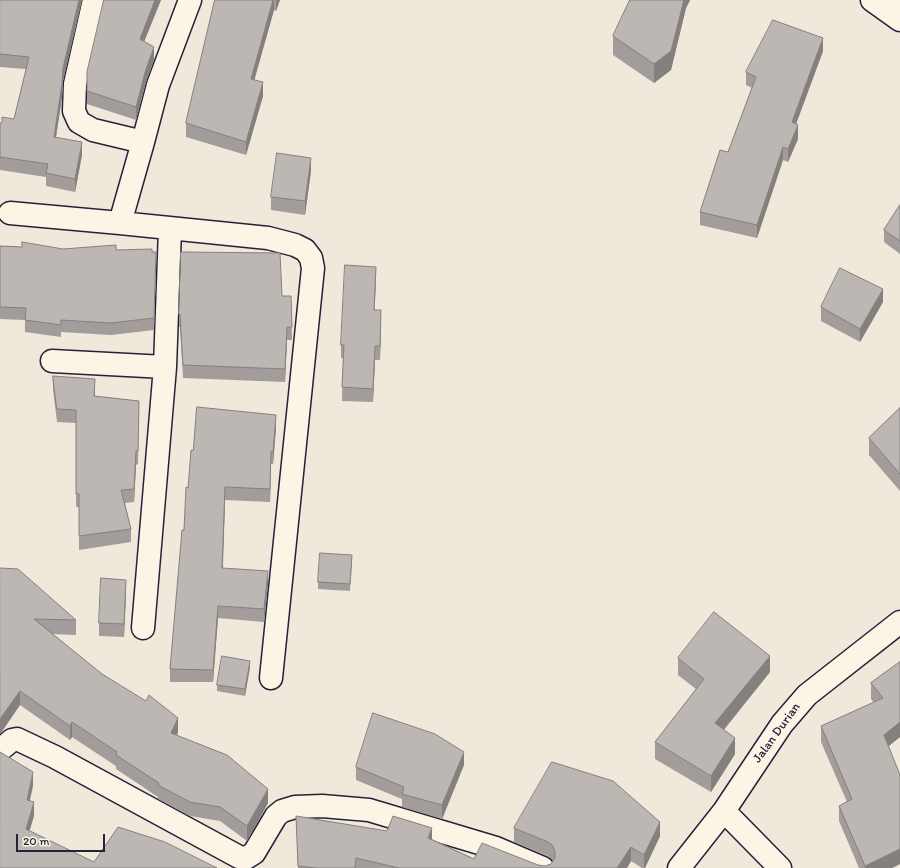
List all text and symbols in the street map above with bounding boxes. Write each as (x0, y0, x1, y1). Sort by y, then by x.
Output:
street label: Jalan Durian (750, 700, 804, 766)
scale bar (18, 826, 107, 852)
text: 20 m (23, 834, 50, 848)

